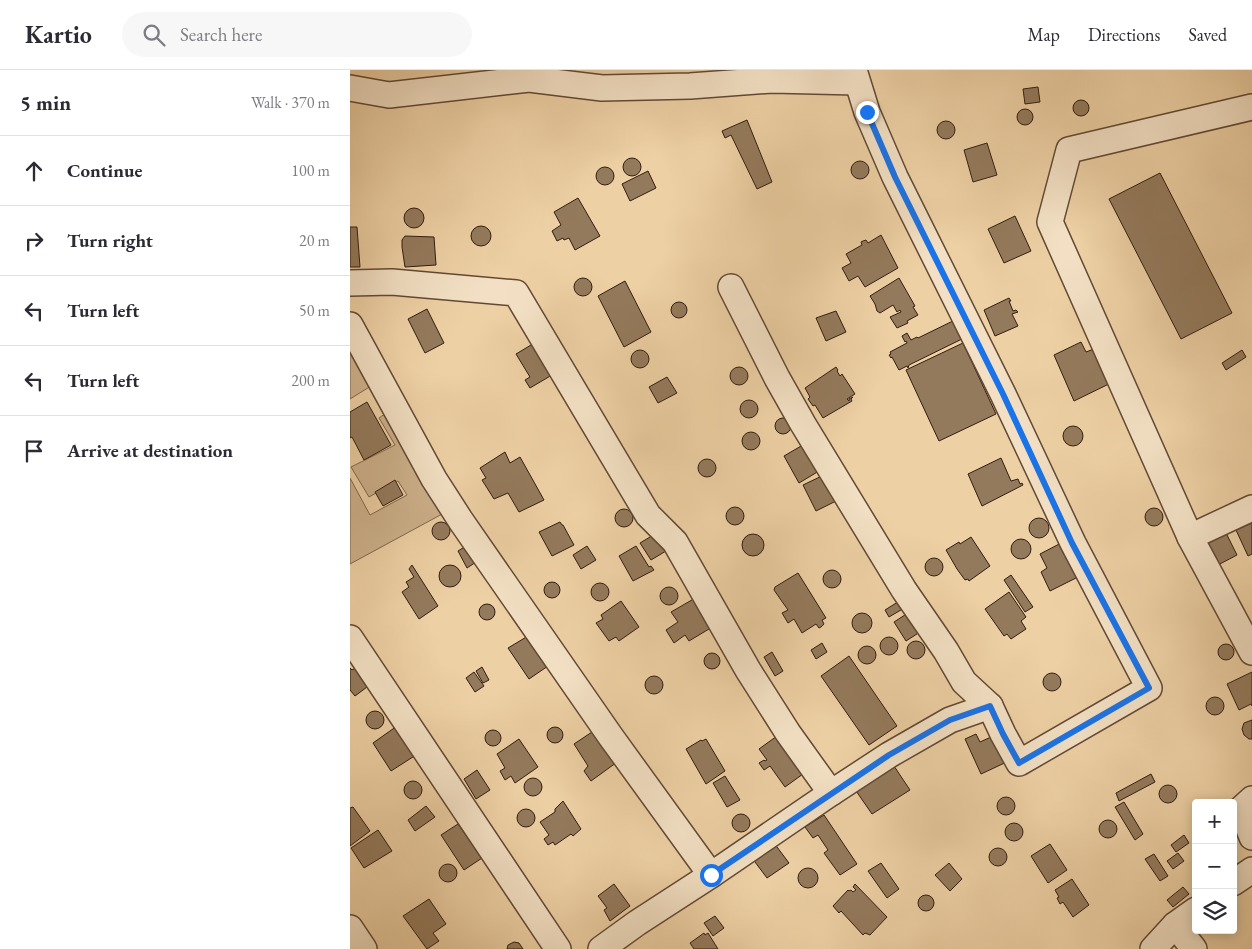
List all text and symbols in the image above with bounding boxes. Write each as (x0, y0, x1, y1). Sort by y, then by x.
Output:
search box (122, 12, 472, 57)
text: Kartio (25, 19, 92, 50)
icon: search (140, 21, 168, 49)
text: Search here (180, 22, 262, 47)
text: Map (1028, 23, 1060, 46)
text: Directions (1088, 23, 1160, 46)
text: Saved (1188, 23, 1227, 46)
text: 5 min (20, 89, 71, 116)
text: Walk · 370 m (251, 92, 330, 113)
route end (856, 101, 879, 124)
icon: ahead (20, 157, 48, 185)
text: Continue (67, 158, 142, 183)
text: 100 m (291, 160, 330, 181)
icon: right (20, 227, 48, 255)
text: Turn right (67, 228, 153, 253)
text: 20 m (299, 230, 330, 251)
icon: left (20, 297, 48, 325)
text: Turn left (67, 298, 139, 323)
text: 50 m (299, 300, 330, 321)
icon: left (20, 367, 48, 395)
text: Turn left (67, 368, 139, 393)
text: 200 m (291, 370, 330, 391)
icon: arrive (20, 437, 48, 465)
text: Arrive at destination (67, 438, 233, 463)
map controls (1192, 799, 1237, 934)
button: + (1192, 799, 1237, 844)
button: − (1192, 844, 1237, 889)
route start (700, 864, 723, 887)
button: layers (1192, 889, 1237, 934)

